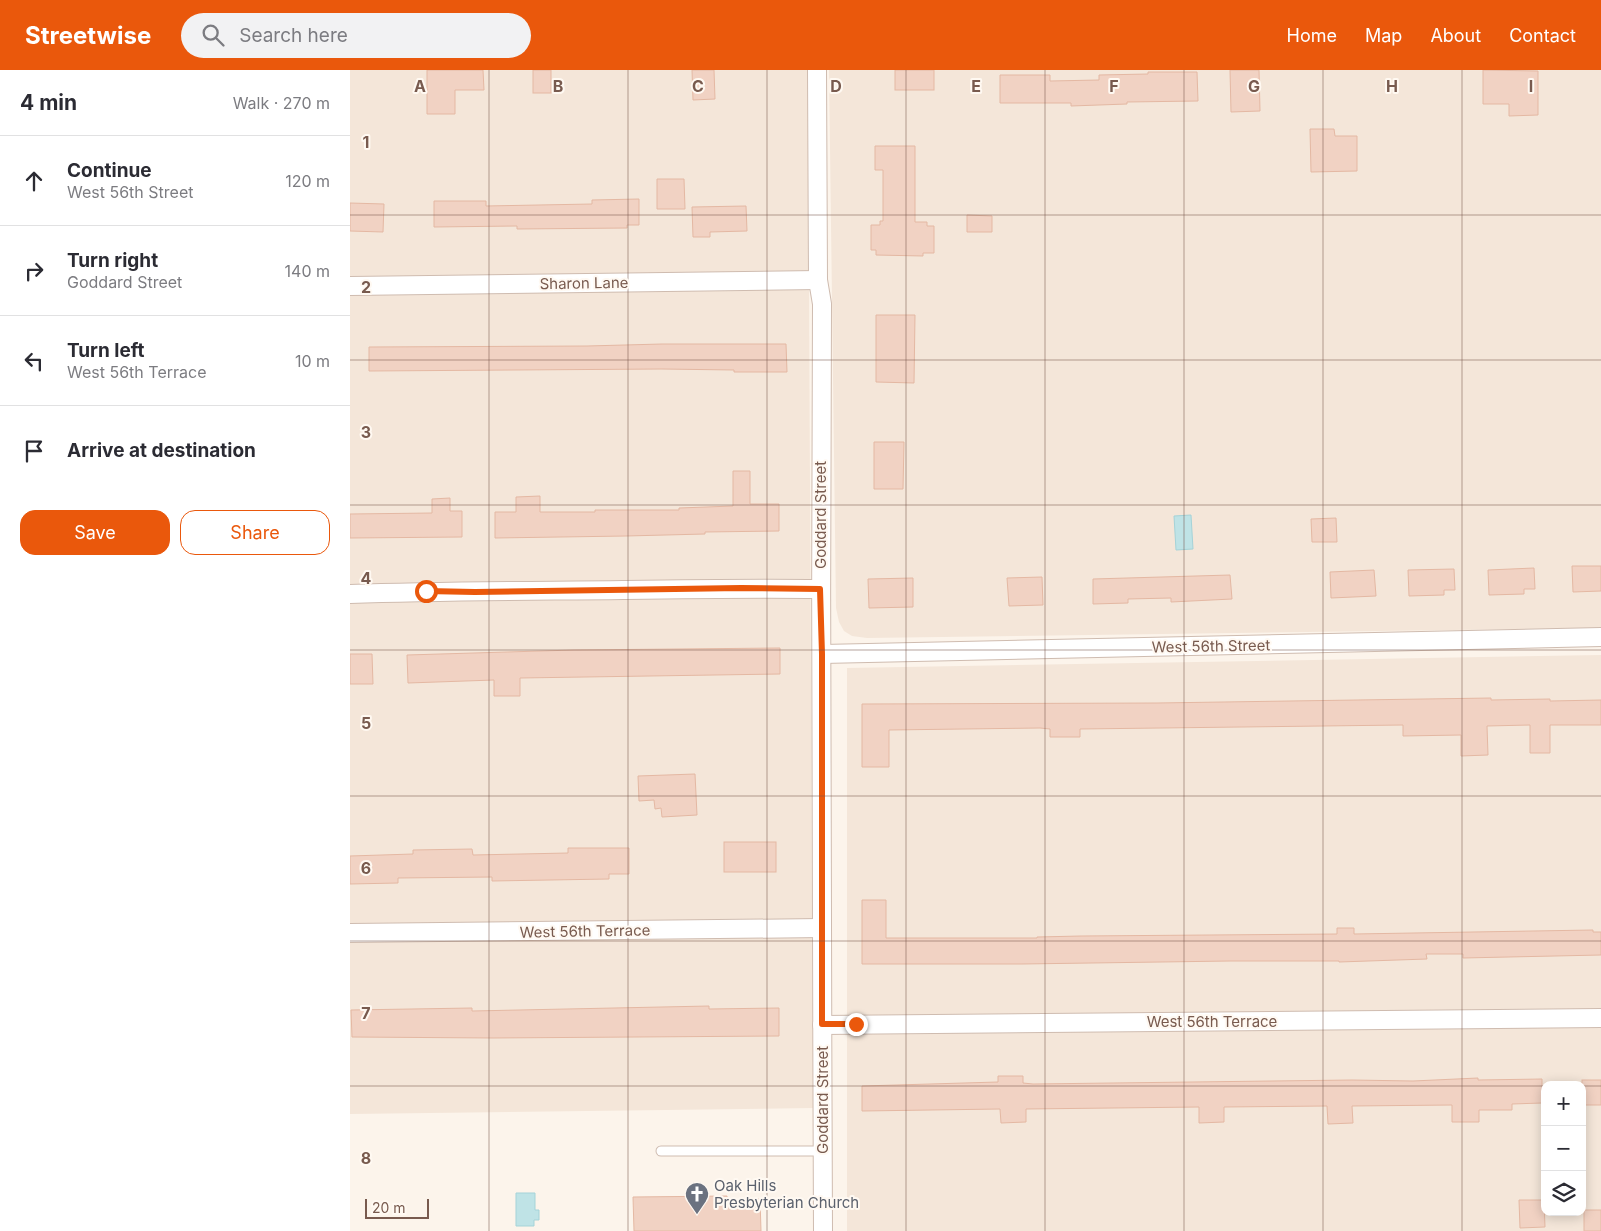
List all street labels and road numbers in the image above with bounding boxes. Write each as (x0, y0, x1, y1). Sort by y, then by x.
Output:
street label: Sharon Lane (539, 273, 629, 293)
street label: Goddard Street (811, 461, 830, 569)
street label: West 56th Street (1152, 635, 1271, 657)
street label: West 56th Terrace (519, 920, 651, 942)
street label: West 56th Terrace (1147, 1012, 1277, 1031)
street label: Goddard Street (813, 1046, 832, 1154)

